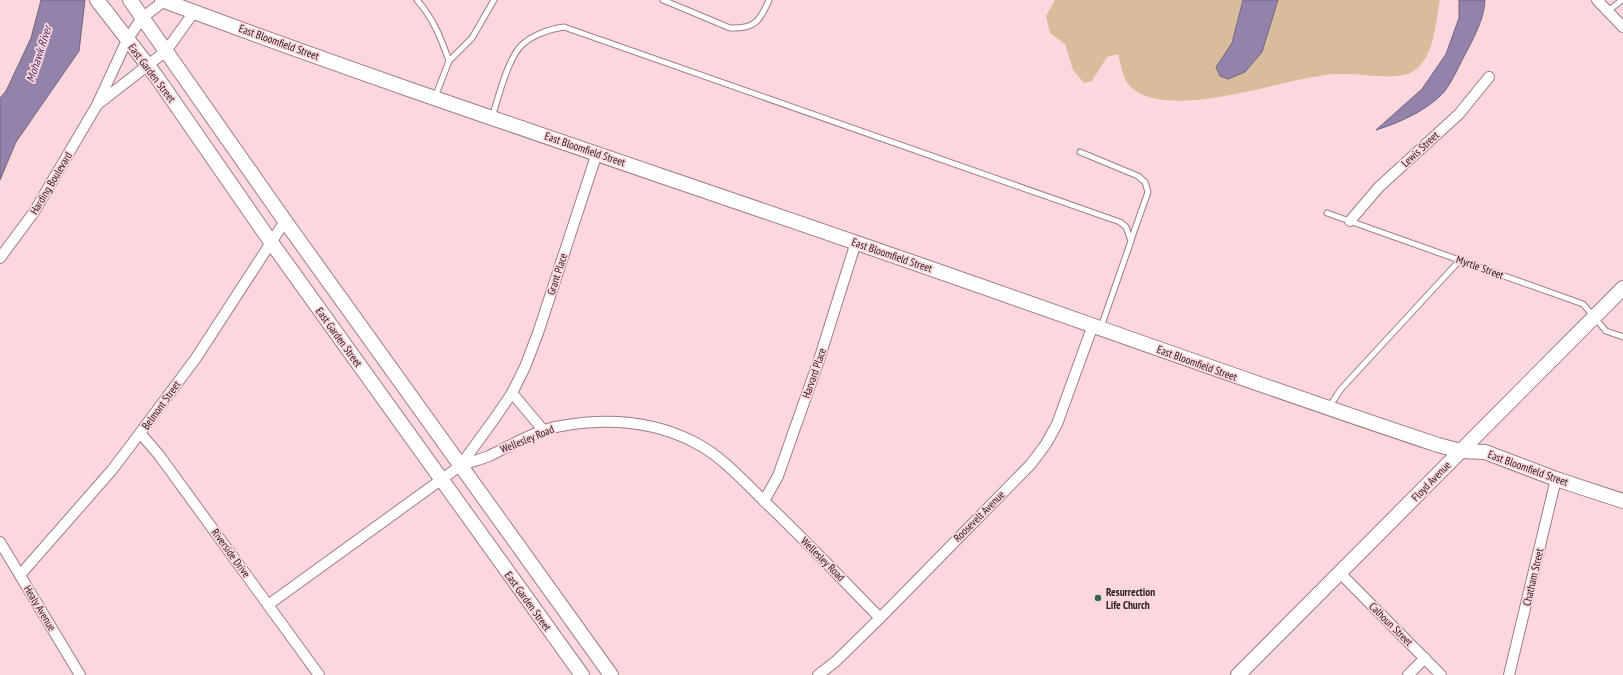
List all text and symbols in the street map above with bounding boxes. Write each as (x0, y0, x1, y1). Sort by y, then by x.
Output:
street label: East Bloomfield Street (237, 21, 321, 63)
water label: Mohawk River (22, 22, 55, 84)
street label: East Garden Street (125, 41, 179, 105)
street label: Lewis Street (1398, 128, 1442, 170)
street label: East Bloomfield Street (543, 129, 627, 169)
street label: Harding Boulevard (27, 149, 75, 217)
street label: East Bloomfield Street (850, 235, 934, 275)
street label: Grant Place (544, 251, 570, 297)
street label: Myrtle Street (1454, 252, 1506, 282)
street label: East Garden Street (313, 304, 365, 370)
street label: East Bloomfield Street (1155, 342, 1239, 384)
street label: Harvard Place (799, 346, 829, 400)
street label: Belmont Street (139, 378, 183, 432)
street label: Wellesley Road (498, 422, 556, 456)
street label: East Bloomfield Street (1486, 447, 1570, 489)
street label: Floyd Avenue (1408, 458, 1454, 504)
street label: Roosevelt Avenue (950, 487, 1008, 545)
street label: Riverside Drive (209, 526, 254, 581)
street label: Wellesley Road (798, 534, 848, 584)
street label: Chatham Street (1520, 547, 1546, 607)
street label: East Garden Street (502, 568, 554, 634)
street label: Healy Avenue (21, 583, 59, 634)
place label: Resurrection Life Church (1106, 585, 1155, 612)
marker: Resurrection Life Church (1093, 593, 1103, 603)
street label: Calhoun Street (1366, 599, 1416, 649)

